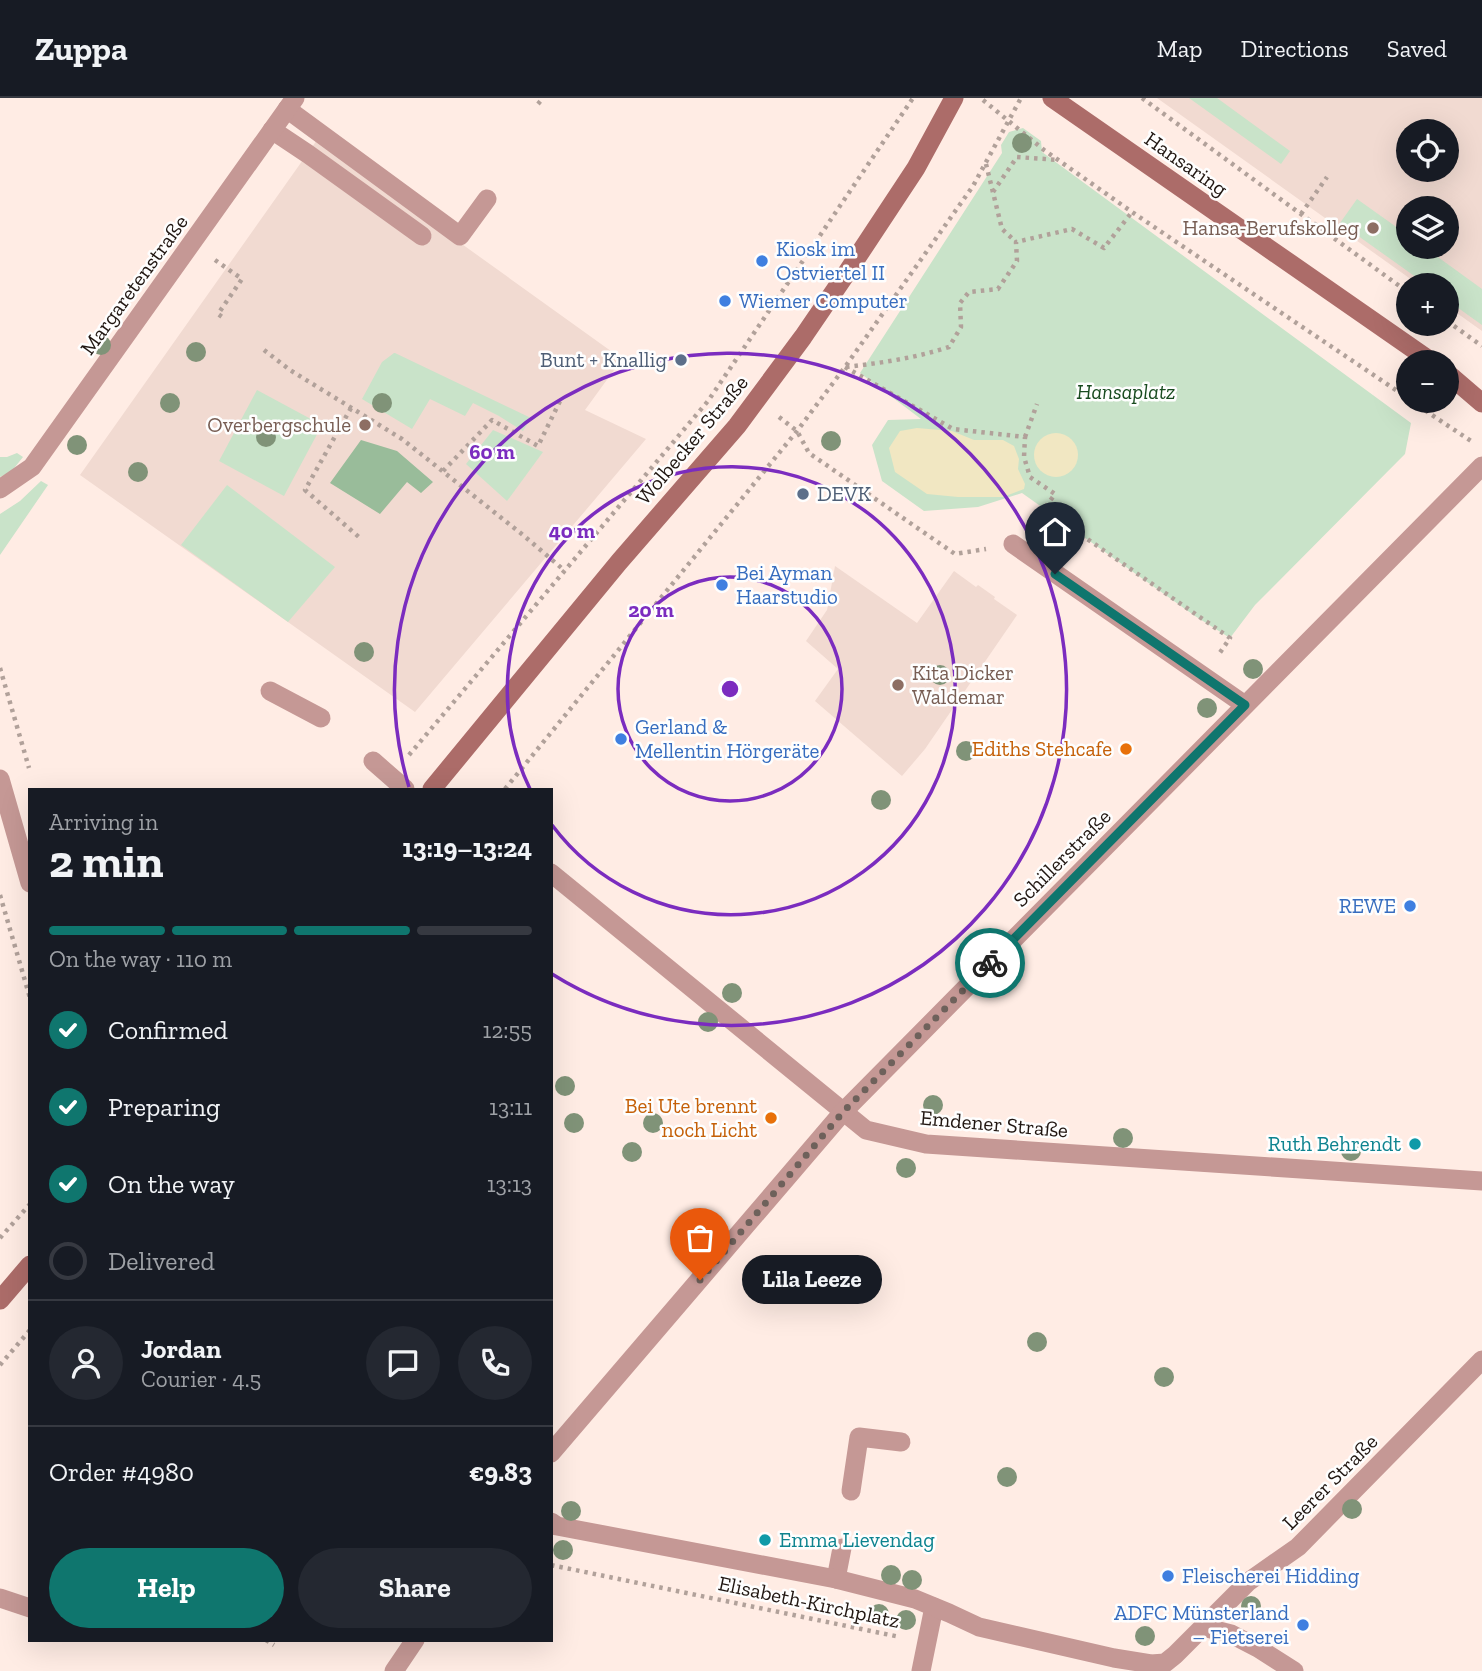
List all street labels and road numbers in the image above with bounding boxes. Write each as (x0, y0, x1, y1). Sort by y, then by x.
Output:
street label: Hansaring (1140, 126, 1233, 201)
street label: Margaretenstraße (74, 210, 193, 360)
street label: Wolbecker Straße (630, 370, 753, 509)
street label: Schillerstraße (1008, 803, 1116, 912)
street label: Emdener Straße (919, 1105, 1069, 1142)
street label: Leerer Straße (1277, 1429, 1383, 1535)
street label: Elisabeth-Kirchplatz (716, 1570, 902, 1633)

